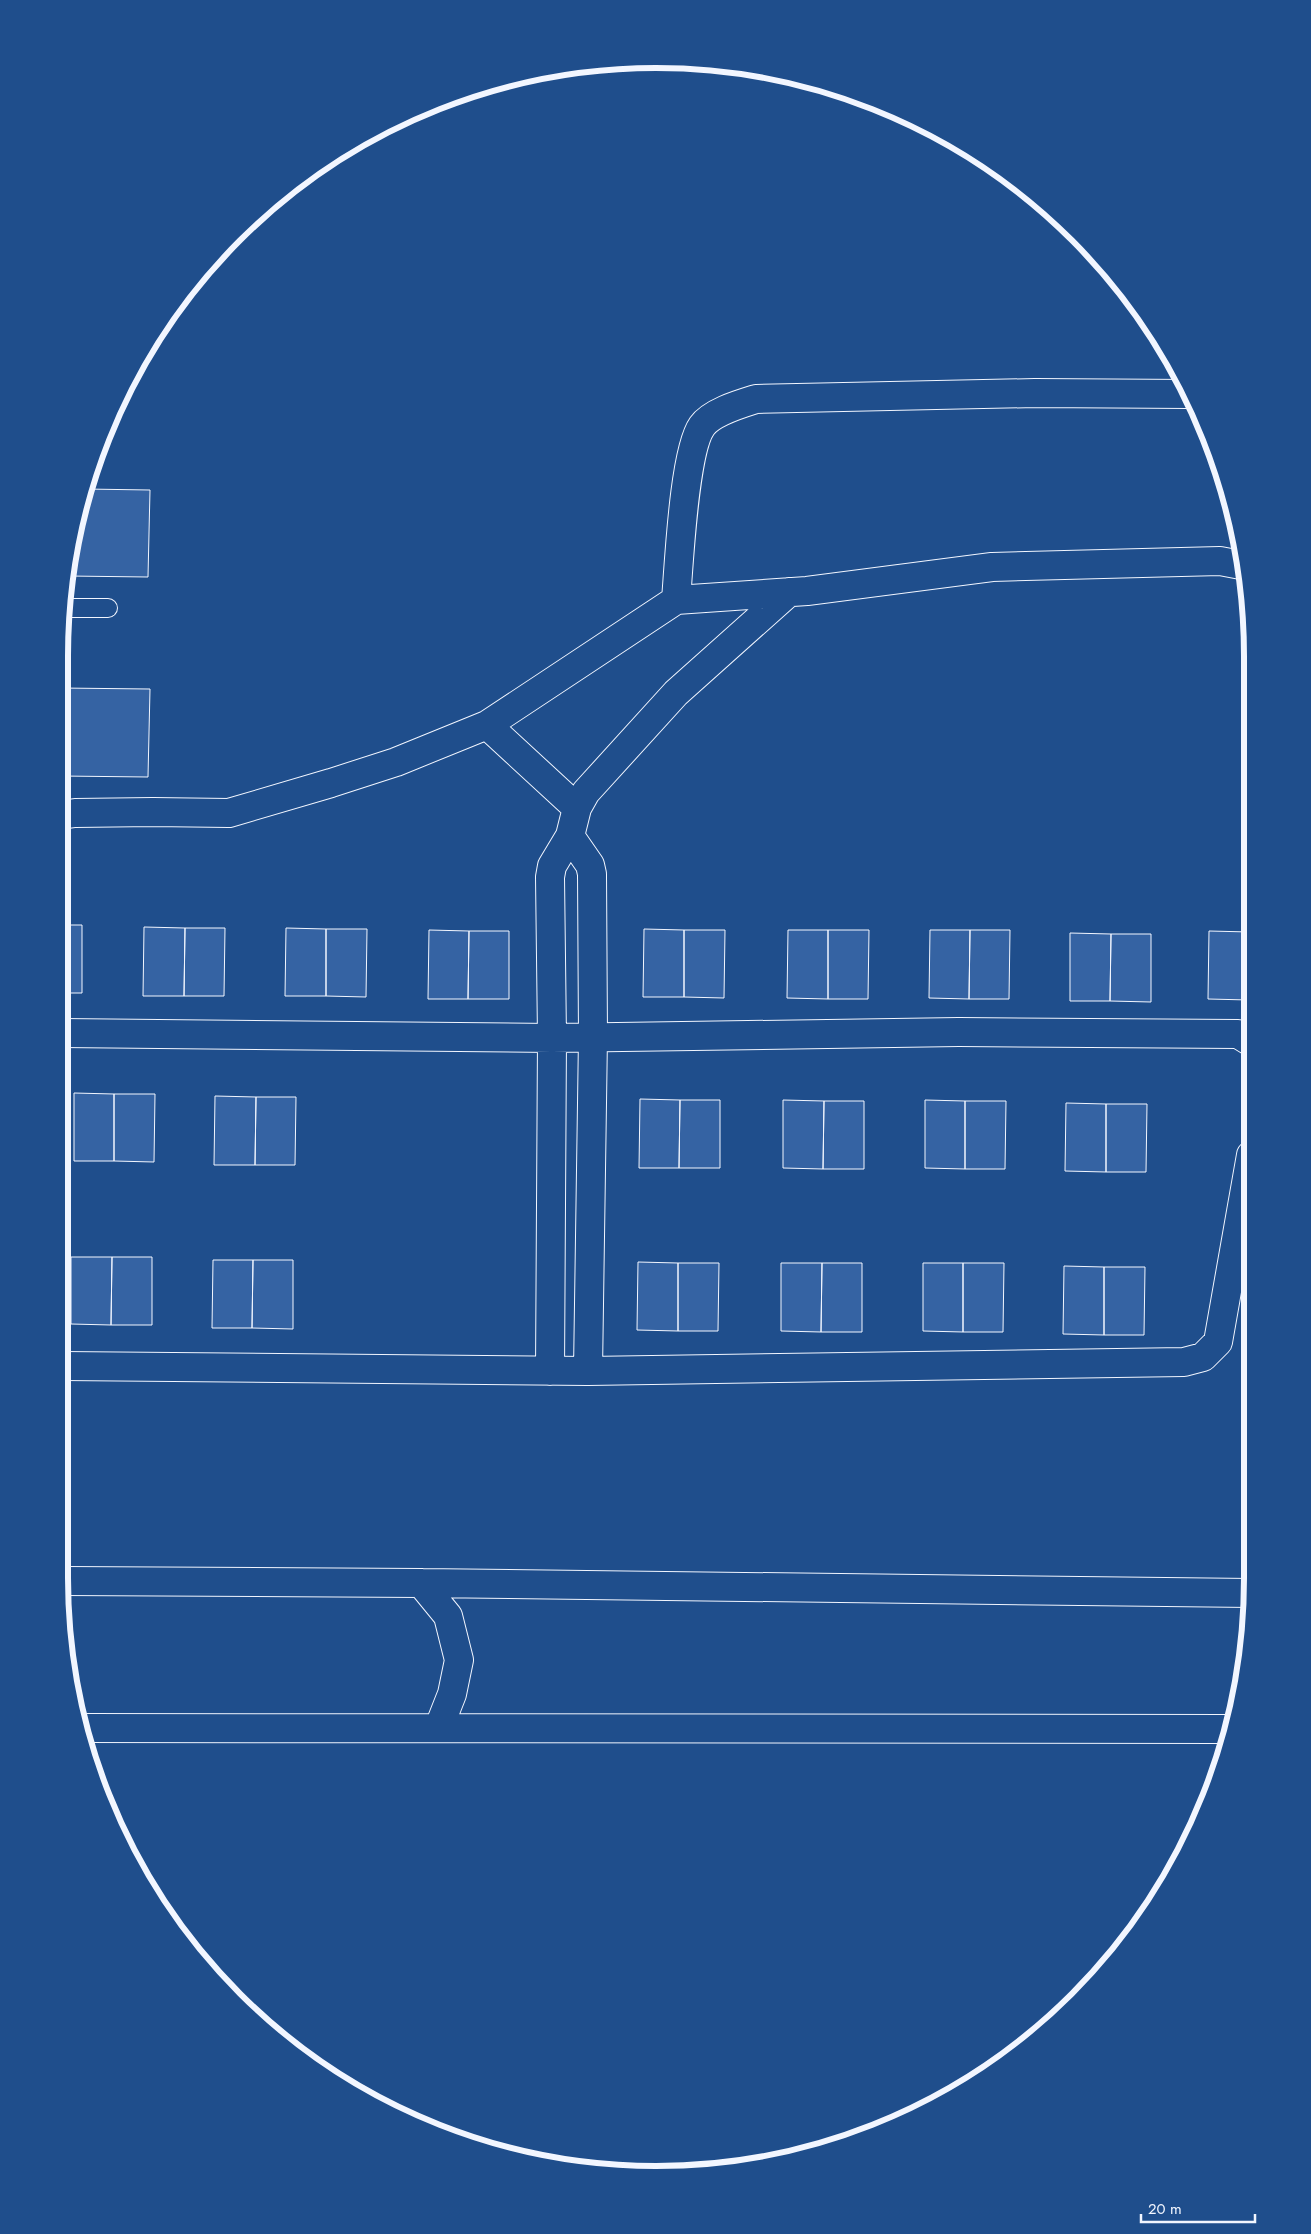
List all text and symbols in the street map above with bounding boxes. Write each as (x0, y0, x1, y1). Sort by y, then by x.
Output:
scale bar (1141, 2192, 1255, 2224)
text: 20 m (1148, 2198, 1182, 2220)

